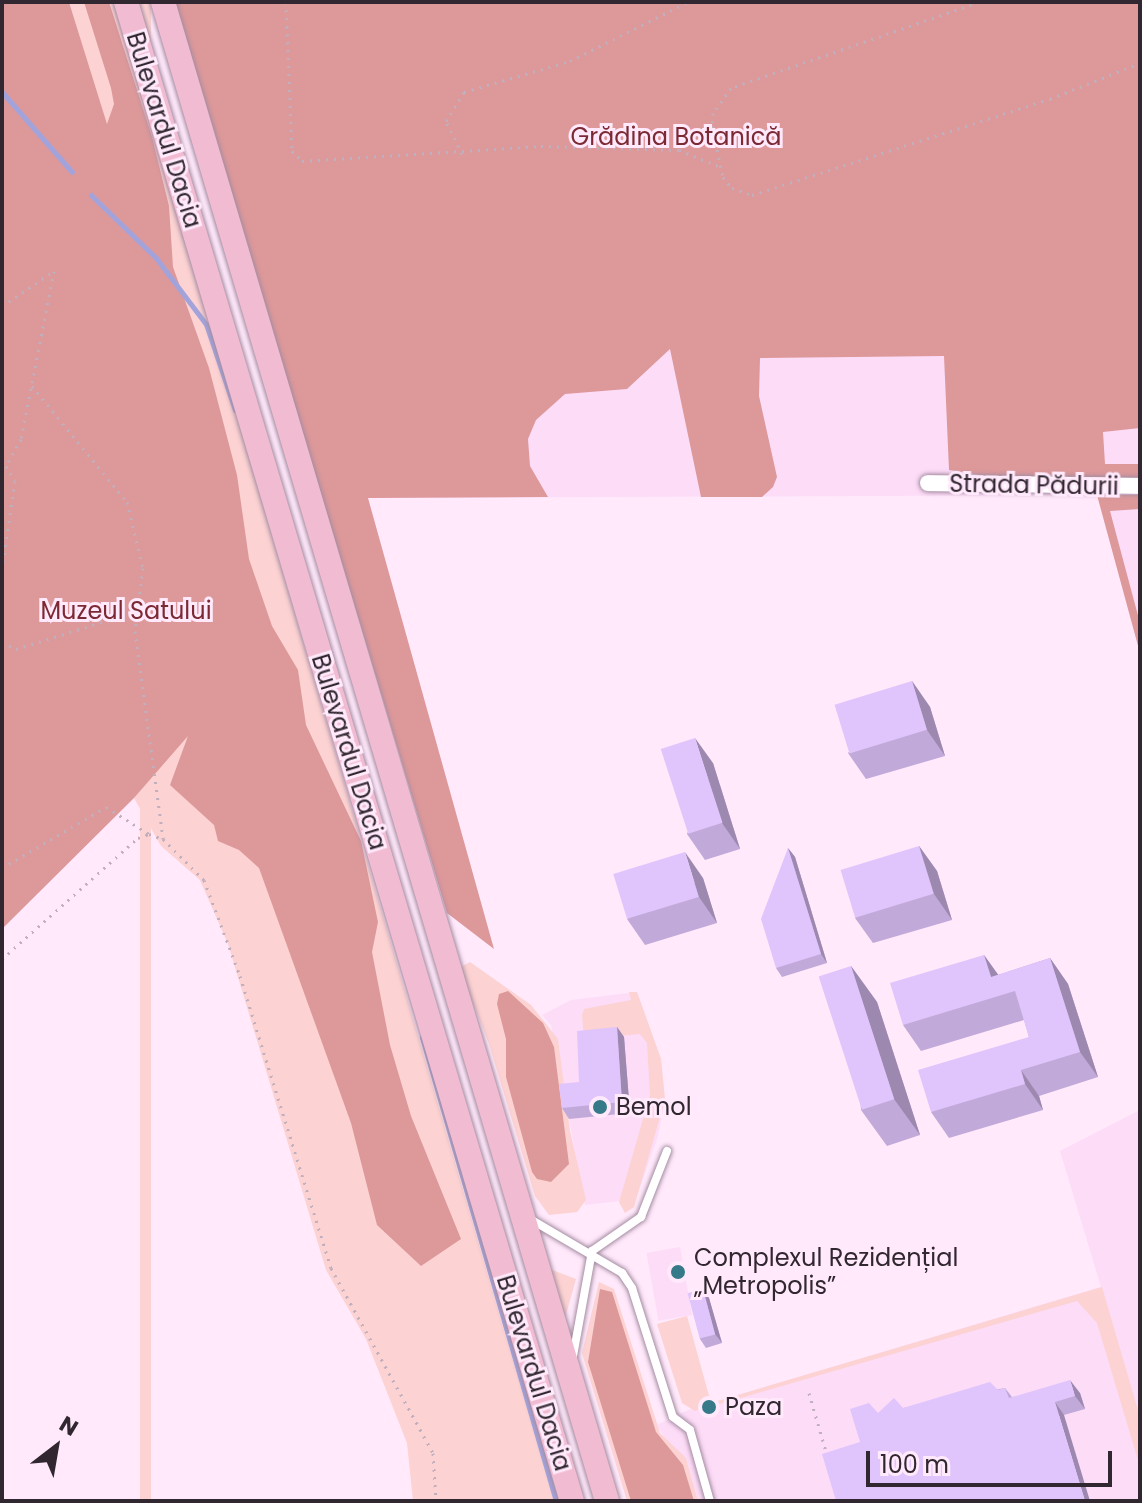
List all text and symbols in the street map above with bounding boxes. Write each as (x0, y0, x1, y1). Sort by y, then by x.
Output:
street label: Bulevardul Dacia (121, 29, 207, 231)
park label: Grădina Botanică (570, 123, 782, 151)
street label: Strada Pădurii (949, 469, 1119, 501)
park label: Muzeul Satului (40, 597, 212, 625)
street label: Bulevardul Dacia (306, 651, 392, 853)
place label: Bemol (616, 1093, 692, 1121)
marker: Bemol (591, 1098, 609, 1116)
place label: Complexul Rezidențial „Metropolis” (694, 1244, 958, 1300)
marker: Complexul Rezidențial „Metropolis” (669, 1263, 687, 1281)
street label: Bulevardul Dacia (491, 1272, 577, 1474)
place label: Paza (725, 1393, 782, 1421)
marker: Paza (700, 1398, 718, 1416)
north arrow (16, 1407, 96, 1487)
text: N (54, 1408, 84, 1444)
scale bar (870, 1435, 1116, 1485)
text: 100 m (880, 1448, 949, 1481)

